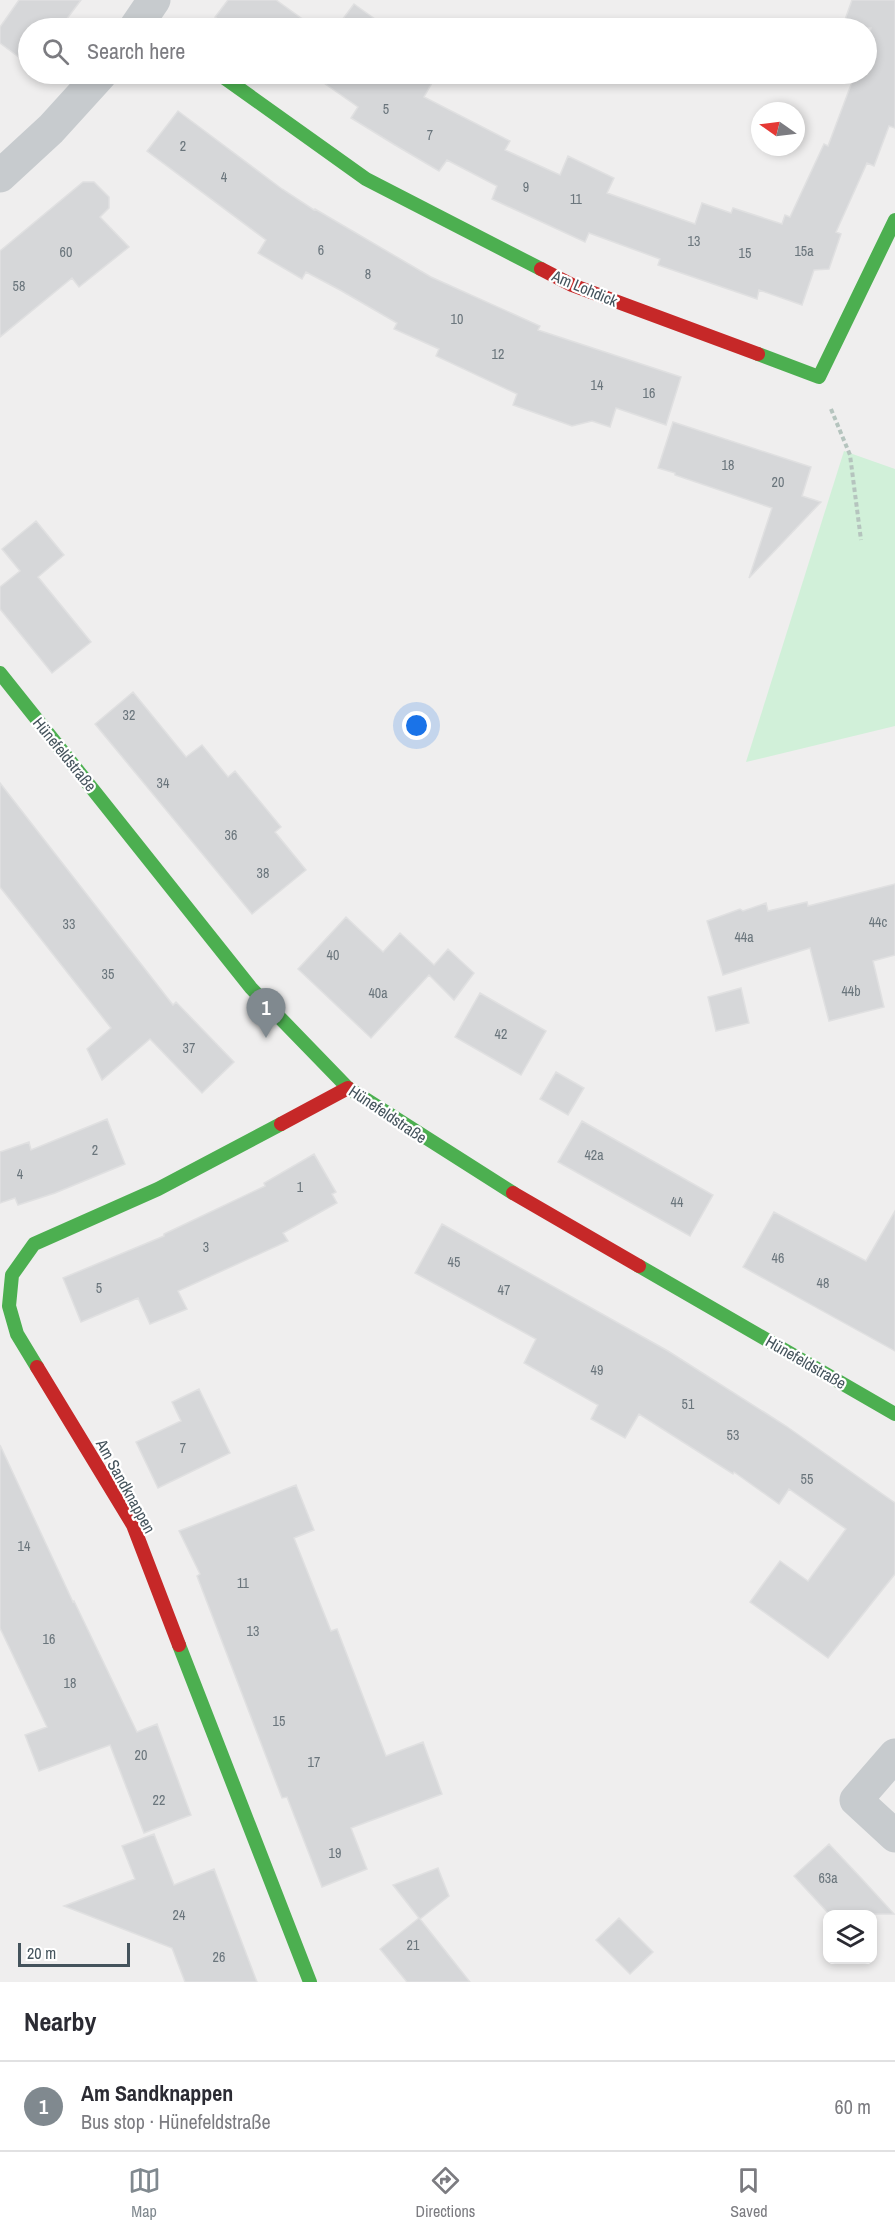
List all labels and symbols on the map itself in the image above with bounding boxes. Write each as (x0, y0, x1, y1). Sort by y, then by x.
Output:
house number: 5 (383, 100, 389, 118)
north arrow (751, 102, 805, 156)
house number: 7 (427, 126, 433, 144)
house number: 2 (180, 137, 186, 155)
house number: 4 (221, 168, 228, 186)
house number: 9 (523, 178, 529, 196)
house number: 11 (570, 190, 583, 208)
house number: 13 (688, 232, 700, 250)
house number: 6 (318, 241, 324, 259)
house number: 15a (794, 242, 814, 260)
house number: 60 (60, 243, 72, 261)
house number: 15 (739, 244, 751, 262)
street label: Am Lohdick (548, 264, 622, 312)
house number: 8 (365, 265, 371, 283)
house number: 58 (13, 277, 25, 295)
house number: 10 (451, 310, 463, 328)
house number: 12 (492, 345, 504, 363)
house number: 14 (591, 376, 604, 394)
house number: 16 (643, 384, 655, 402)
house number: 18 (722, 456, 734, 474)
house number: 20 (772, 473, 784, 491)
house number: 32 (123, 706, 135, 724)
your location (402, 711, 431, 740)
street label: Hünefeldstraße (28, 712, 102, 796)
house number: 34 (157, 774, 170, 792)
house number: 36 (225, 826, 237, 844)
house number: 38 (257, 864, 269, 882)
house number: 44c (869, 913, 888, 931)
house number: 33 (63, 915, 75, 933)
house number: 44a (734, 928, 754, 946)
house number: 40 (327, 946, 339, 964)
house number: 35 (102, 965, 114, 983)
house number: 44b (841, 982, 861, 1000)
house number: 40a (368, 984, 388, 1002)
pin: 1 (246, 988, 286, 1038)
house number: 42 (495, 1025, 507, 1043)
house number: 37 (183, 1039, 195, 1057)
street label: Hünefeldstraße (345, 1080, 431, 1148)
house number: 2 (92, 1141, 98, 1159)
house number: 42a (584, 1146, 604, 1164)
house number: 4 (17, 1165, 24, 1183)
house number: 1 (297, 1178, 304, 1196)
house number: 44 (671, 1193, 684, 1211)
house number: 3 (203, 1238, 209, 1256)
house number: 46 (772, 1249, 784, 1267)
house number: 45 (448, 1253, 460, 1271)
house number: 48 (817, 1274, 829, 1292)
house number: 5 (96, 1279, 102, 1297)
house number: 47 (498, 1281, 510, 1299)
street label: Hünefeldstraße (762, 1330, 850, 1394)
house number: 49 (591, 1361, 603, 1379)
house number: 51 (682, 1395, 695, 1413)
house number: 53 (727, 1426, 739, 1444)
street label: Am Sandknappen (91, 1434, 161, 1537)
house number: 7 (180, 1439, 186, 1457)
house number: 55 (801, 1470, 813, 1488)
house number: 14 (18, 1537, 31, 1555)
house number: 11 (237, 1574, 250, 1592)
house number: 13 (247, 1622, 259, 1640)
house number: 16 (43, 1630, 55, 1648)
house number: 18 (64, 1674, 76, 1692)
house number: 15 (273, 1712, 285, 1730)
house number: 20 (135, 1746, 147, 1764)
house number: 17 (308, 1753, 320, 1771)
house number: 22 (153, 1791, 165, 1809)
house number: 19 (329, 1844, 341, 1862)
house number: 63a (818, 1869, 838, 1887)
house number: 24 (173, 1906, 186, 1924)
house number: 21 (407, 1936, 420, 1954)
scale bar (18, 1940, 130, 1968)
house number: 26 (213, 1948, 225, 1966)

